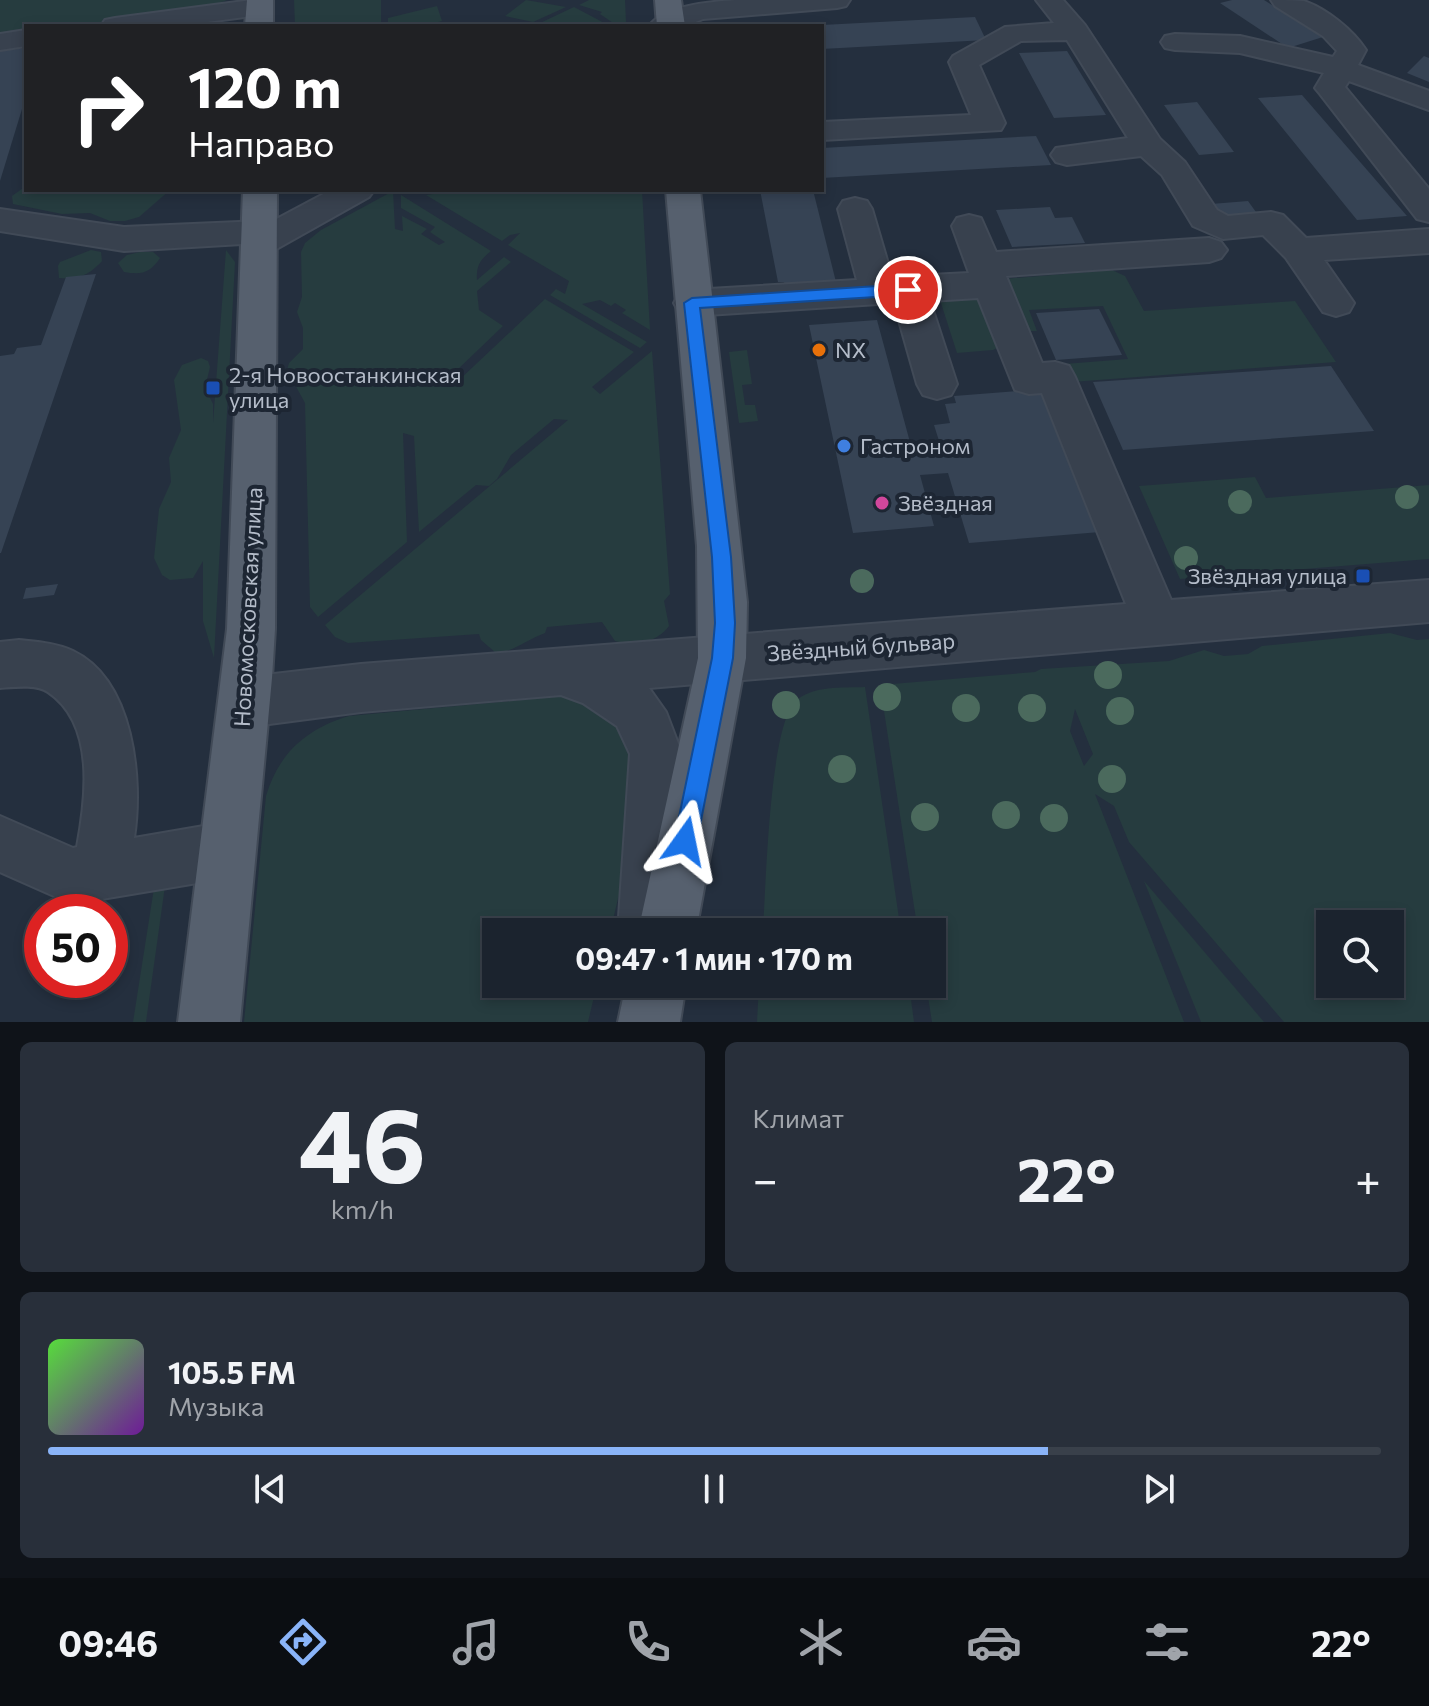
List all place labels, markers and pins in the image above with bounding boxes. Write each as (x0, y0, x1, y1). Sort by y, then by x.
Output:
pin (874, 256, 942, 324)
place label: NX (835, 336, 867, 363)
marker: NX (810, 341, 828, 359)
place label: 2-я Новоостанкинская улица (229, 361, 462, 413)
marker: 2-я Новоостанкинская улица (204, 379, 222, 397)
place label: Гастроном (860, 432, 970, 459)
marker: Гастроном (835, 437, 853, 455)
place label: Звёздная (898, 489, 993, 516)
marker: Звёздная (873, 494, 891, 512)
place label: Звёздная улица (1188, 562, 1347, 589)
marker: Звёздная улица (1354, 567, 1372, 585)

